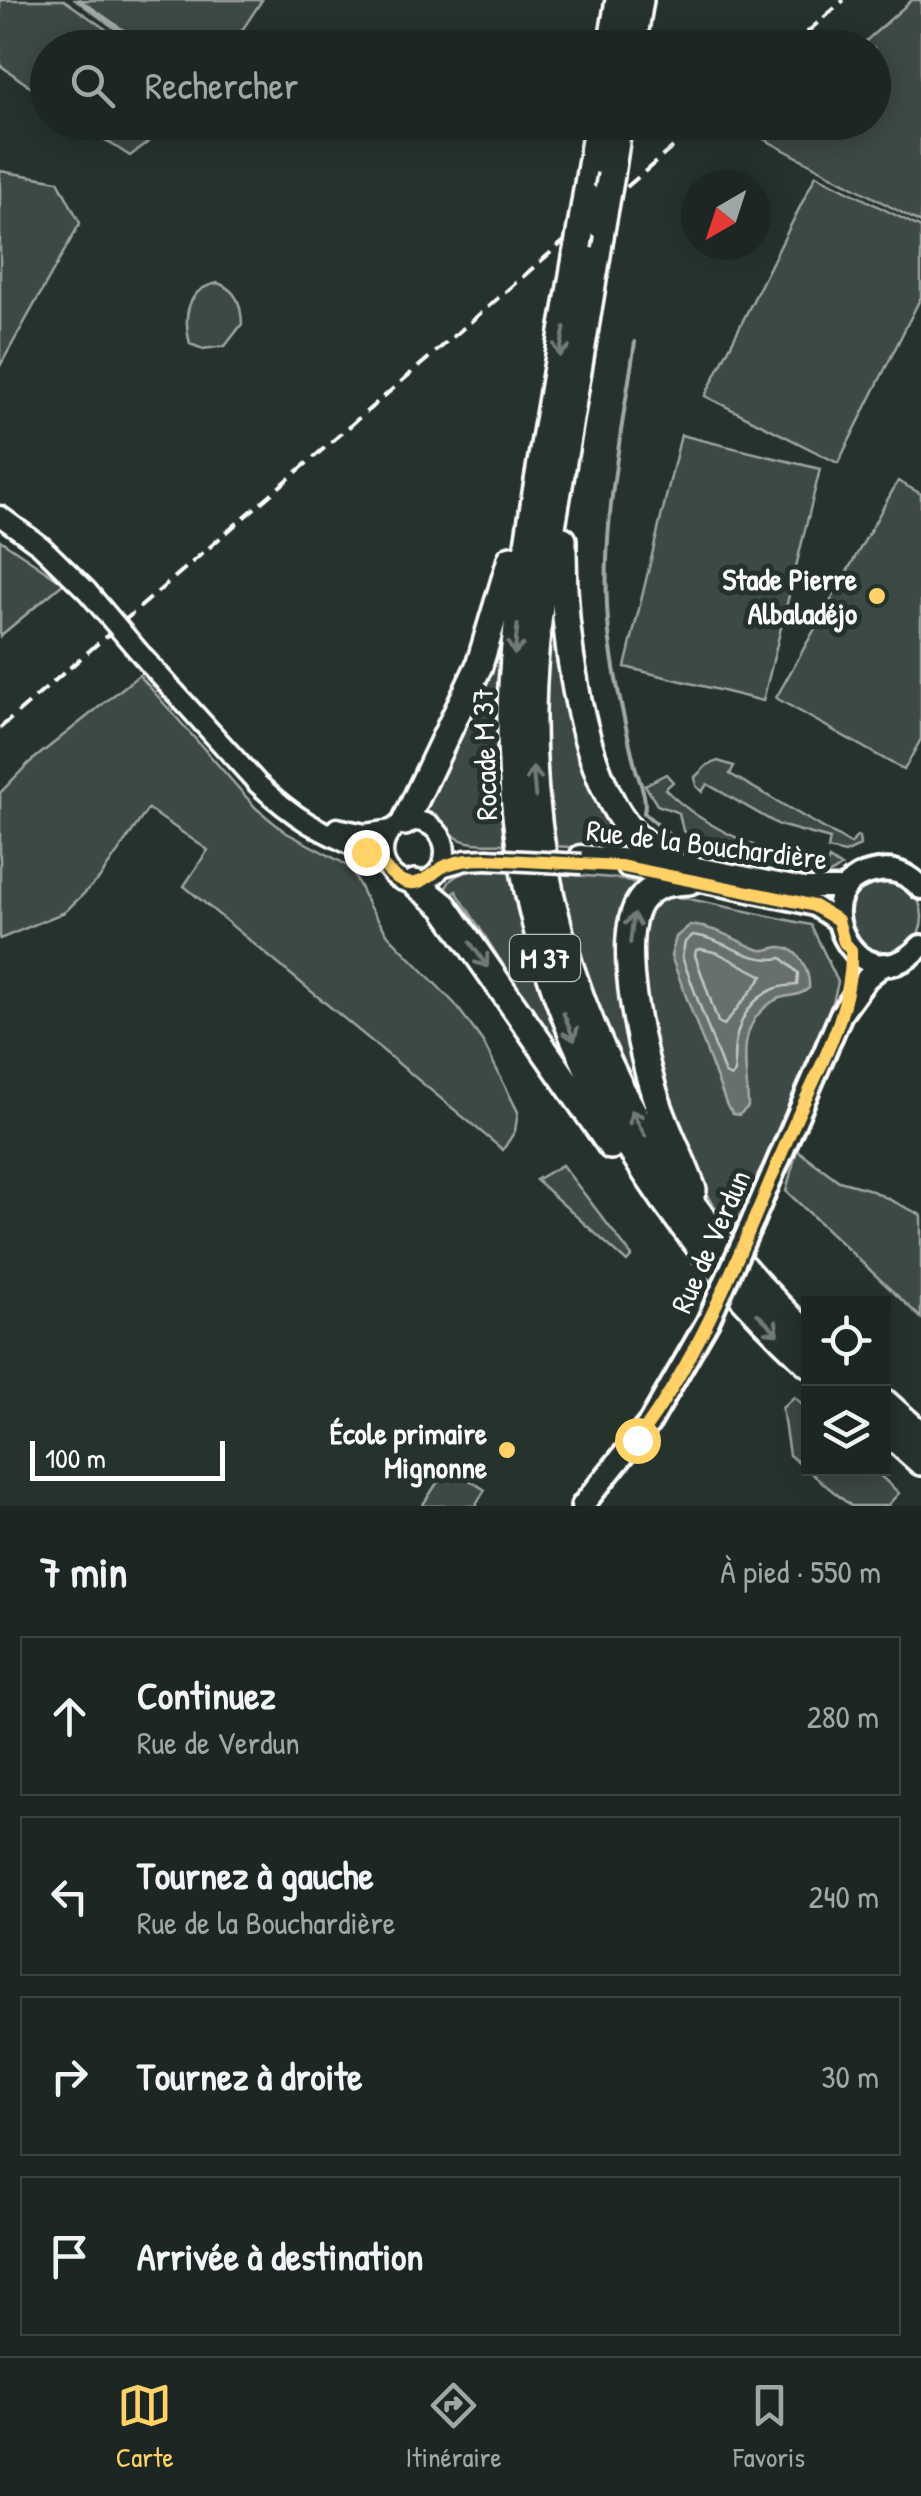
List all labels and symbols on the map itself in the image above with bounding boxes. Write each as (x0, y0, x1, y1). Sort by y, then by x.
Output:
north arrow (681, 170, 771, 260)
one-way arrow (552, 325, 570, 358)
place label: Stade Pierre Albaladéjo (722, 559, 857, 633)
marker: Stade Pierre Albaladéjo (866, 585, 888, 607)
one-way arrow (506, 623, 525, 655)
street label: Rocade M 37 (462, 687, 506, 821)
one-way arrow (525, 766, 544, 798)
street label: Rue de la Bouchardière (584, 809, 830, 879)
route end (344, 830, 390, 876)
one-way arrow (623, 913, 642, 945)
road number: M 37 (510, 935, 580, 981)
one-way arrow (468, 941, 489, 968)
one-way arrow (562, 1011, 580, 1042)
one-way arrow (628, 1109, 648, 1139)
street label: Rue de Verdun (661, 1163, 759, 1319)
one-way arrow (755, 1312, 779, 1336)
place label: École primaire Mignonne (330, 1413, 487, 1488)
route start (615, 1418, 661, 1464)
scale bar (30, 1436, 225, 1480)
marker: École primaire Mignonne (496, 1439, 518, 1461)

